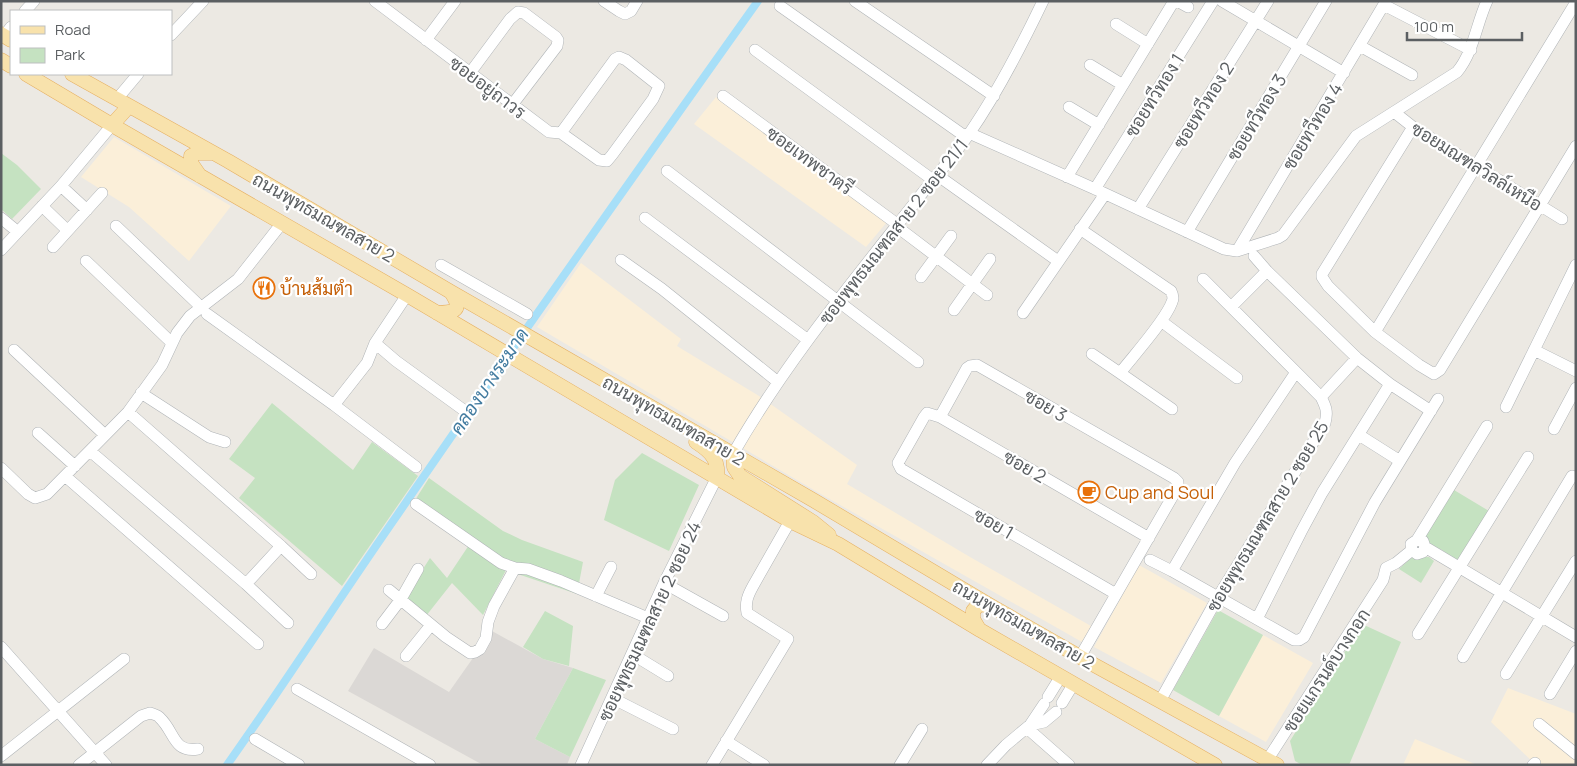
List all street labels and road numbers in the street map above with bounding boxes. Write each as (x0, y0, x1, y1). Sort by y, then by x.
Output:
street label: ซอยทวีทอง 1 (1119, 49, 1189, 141)
street label: ซอยอยู่ถาวร (444, 50, 531, 125)
street label: ซอยทวีทอง 2 (1167, 57, 1239, 153)
street label: ซอยทวีทอง 3 (1221, 69, 1291, 165)
street label: ซอยทวีทอง 4 (1277, 78, 1347, 174)
street label: ซอยมณฑลวิลล์เหนือ (1407, 116, 1547, 216)
street label: ซอยเทพชาตรี (762, 120, 858, 200)
street label: ซอยพุทธมณฑลสาย 2 ซอย 21/1 (813, 133, 974, 329)
street label: ถนนพุทธมณฑลสาย 2 (248, 166, 399, 268)
street label: ถนนพุทธมณฑลสาย 2 (598, 369, 749, 471)
street label: ซอย 3 (1020, 383, 1072, 427)
street label: ซอยพุทธมณฑลสาย 2 ซอย 25 (1200, 416, 1334, 616)
street label: ซอย 2 (999, 444, 1051, 488)
street label: ซอย 1 (970, 502, 1018, 544)
street label: ซอยพุทธมณฑลสาย 2 ซอย 24 (592, 517, 707, 726)
street label: ถนนพุทธมณฑลสาย 2 (948, 573, 1099, 675)
street label: ซอยแกรนด์บางกอก (1277, 603, 1375, 737)

